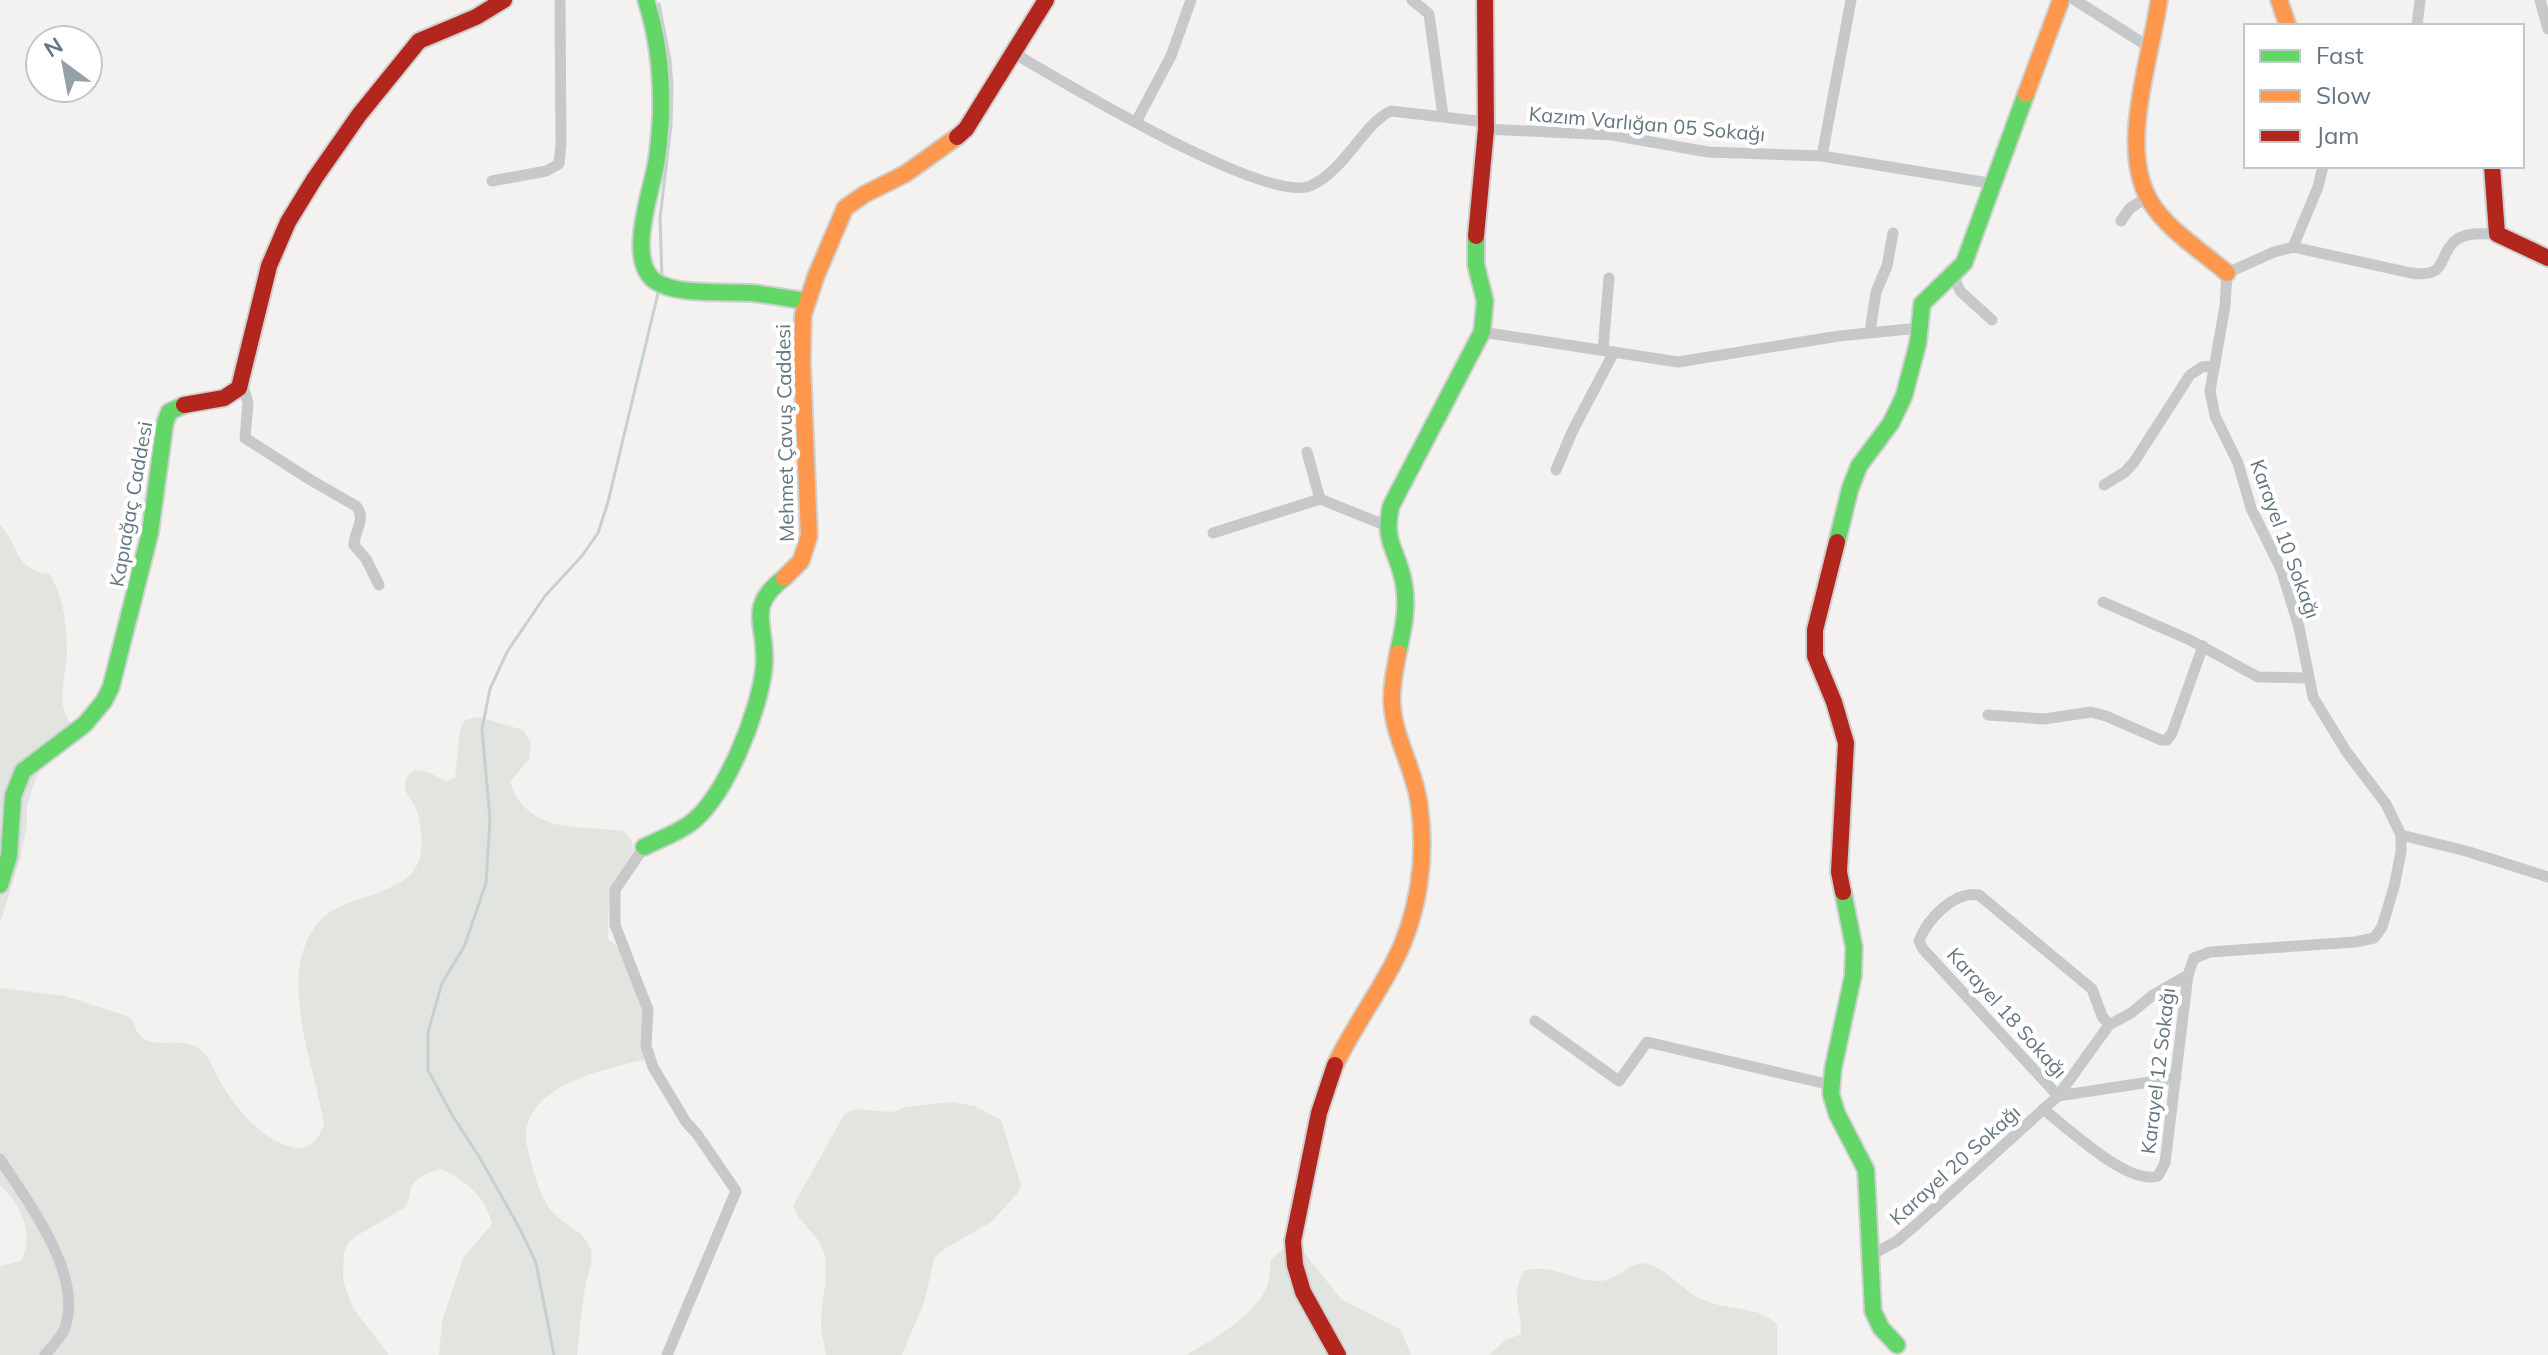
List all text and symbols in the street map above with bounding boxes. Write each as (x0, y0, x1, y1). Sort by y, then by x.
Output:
north arrow (24, 24, 104, 104)
legend (2244, 24, 2524, 168)
text: N (39, 31, 68, 63)
text: Fast (2316, 40, 2364, 70)
text: Slow (2316, 80, 2371, 110)
street label: Kazım Varlığan 05 Sokağı (1528, 101, 1766, 146)
text: Jam (2316, 120, 2359, 150)
street label: Mehmet Çavuş Caddesi (770, 324, 799, 542)
street label: Kapıağaç Caddesi (104, 419, 157, 589)
street label: Karayel 10 Sokağı (2245, 456, 2326, 622)
street label: Karayel 18 Sokağı (1942, 942, 2073, 1083)
street label: Karayel 12 Sokağı (2135, 986, 2180, 1155)
street label: Karayel 20 Sokağı (1884, 1099, 2025, 1230)

